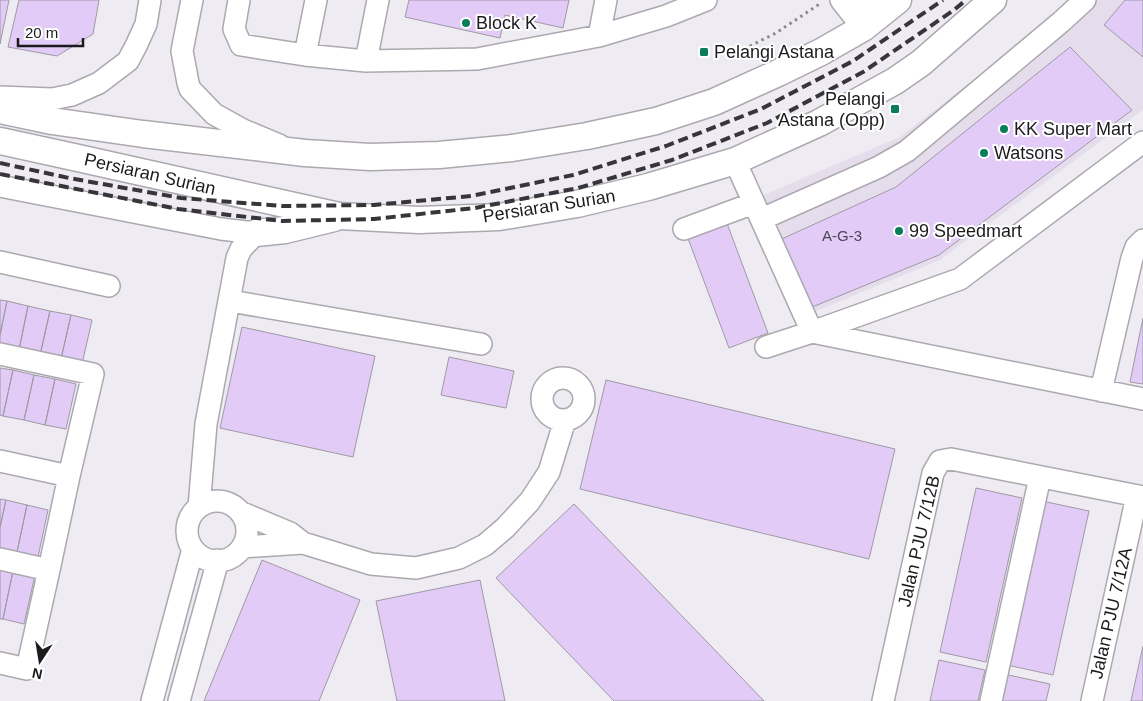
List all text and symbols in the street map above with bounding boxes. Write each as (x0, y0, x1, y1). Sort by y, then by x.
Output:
place label: Block K (476, 13, 537, 33)
scale bar (18, 15, 82, 47)
marker: Block K (460, 17, 472, 29)
text: 20 m (25, 24, 58, 41)
place label: Pelangi Astana (714, 42, 835, 62)
marker: Pelangi Astana (698, 46, 710, 58)
place label: Pelangi Astana (Opp) (778, 89, 885, 130)
marker: Pelangi Astana (Opp) (889, 103, 901, 115)
place label: KK Super Mart (1014, 119, 1132, 139)
marker: KK Super Mart (998, 123, 1010, 135)
place label: Watsons (994, 143, 1063, 163)
marker: Watsons (978, 147, 990, 159)
street label: Persiaran Surian (82, 149, 218, 199)
street label: Persiaran Surian (481, 186, 617, 226)
place label: 99 Speedmart (909, 221, 1022, 241)
marker: 99 Speedmart (893, 225, 905, 237)
house number: A-G-3 (822, 227, 862, 244)
street label: Jalan PJU 7/12B (894, 473, 944, 609)
street label: Jalan PJU 7/12A (1086, 545, 1136, 681)
north arrow (15, 636, 65, 686)
text: N (31, 665, 44, 683)

